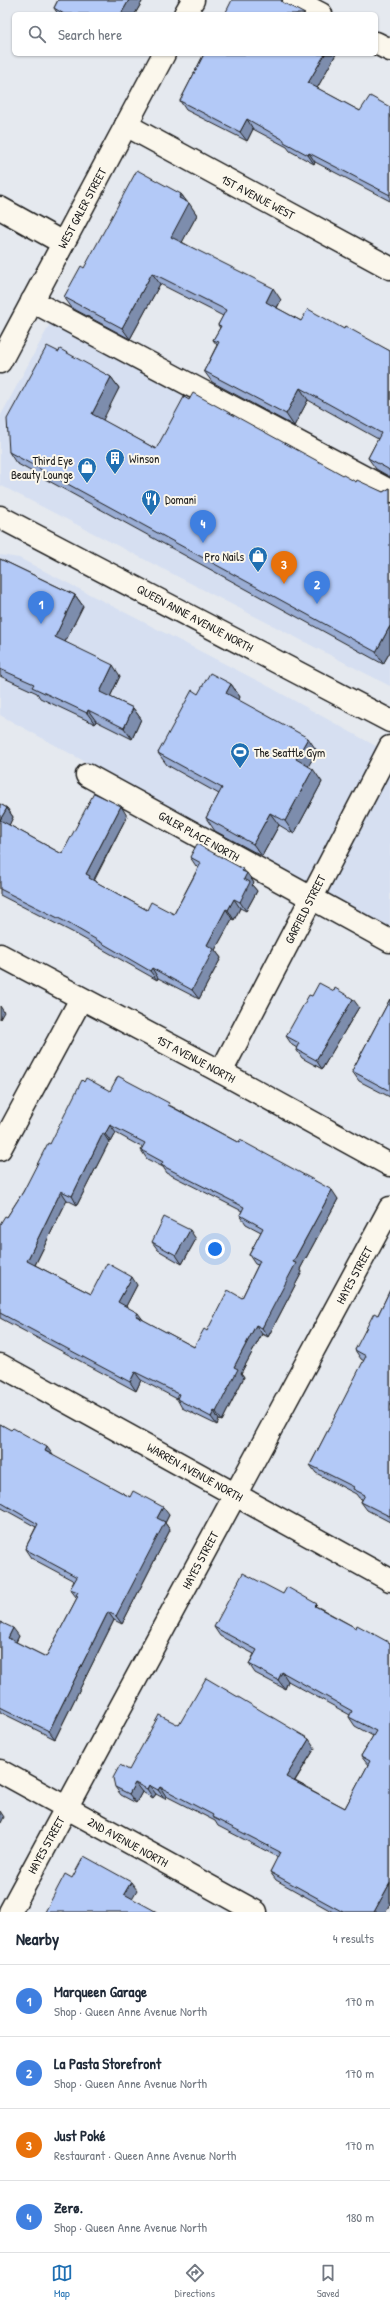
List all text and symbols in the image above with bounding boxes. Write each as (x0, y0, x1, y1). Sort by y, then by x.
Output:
search box (12, 12, 378, 56)
icon: search (26, 23, 48, 45)
text: Search here (58, 24, 122, 45)
street label: WEST GALER STREET (54, 164, 111, 251)
street label: 1ST AVENUE WEST (218, 170, 298, 224)
building icon: Winson (104, 447, 126, 475)
place label: Winson (129, 450, 159, 467)
place label: Third Eye Beauty Lounge (11, 452, 73, 483)
shop icon: Third Eye Beauty Lounge (76, 456, 98, 484)
restaurant icon: Domani (140, 488, 162, 516)
place label: Domani (165, 491, 197, 508)
pin: 4 (190, 510, 216, 543)
shop icon: Pro Nails (247, 545, 269, 573)
place label: Pro Nails (204, 548, 244, 565)
pin: 3 (271, 551, 297, 584)
pin: 2 (304, 571, 330, 604)
street label: QUEEN ANNE AVENUE NORTH (134, 580, 257, 656)
pin: 1 (28, 591, 54, 624)
sports icon: The Seattle Gym (229, 741, 251, 769)
place label: The Seattle Gym (254, 744, 325, 761)
street label: GALER PLACE NORTH (155, 807, 243, 865)
street label: GARFIELD STREET (280, 871, 330, 946)
street label: 1ST AVENUE NORTH (154, 1031, 239, 1087)
your location (205, 1239, 225, 1259)
street label: HAYES STREET (332, 1243, 377, 1307)
street label: WARREN AVENUE NORTH (144, 1439, 246, 1506)
street label: HAYES STREET (178, 1528, 223, 1592)
street label: HAYES STREET (23, 1813, 69, 1877)
street label: 2ND AVENUE NORTH (85, 1813, 171, 1871)
text: Nearby (16, 1927, 59, 1950)
text: 4 results (333, 1929, 374, 1947)
text: Marqueen Garage (54, 1981, 147, 2002)
text: 1 (27, 1992, 31, 2010)
text: 170 m (345, 1992, 374, 2010)
text: Shop · Queen Anne Avenue North (54, 2002, 207, 2020)
text: La Pasta Storefront (54, 2053, 161, 2074)
text: 2 (26, 2064, 32, 2082)
text: 170 m (345, 2064, 374, 2082)
text: Shop · Queen Anne Avenue North (54, 2074, 207, 2092)
text: Just Poké (54, 2125, 105, 2146)
text: 3 (26, 2136, 32, 2154)
text: 170 m (345, 2136, 374, 2154)
text: Restaurant · Queen Anne Avenue North (54, 2146, 236, 2164)
text: Zerø. (54, 2197, 83, 2218)
text: 4 (27, 2208, 31, 2226)
text: 180 m (346, 2208, 374, 2226)
text: Shop · Queen Anne Avenue North (54, 2218, 207, 2236)
tab: Map (51, 2262, 73, 2300)
tab: Directions (175, 2262, 215, 2300)
tab: Saved (317, 2262, 339, 2300)

